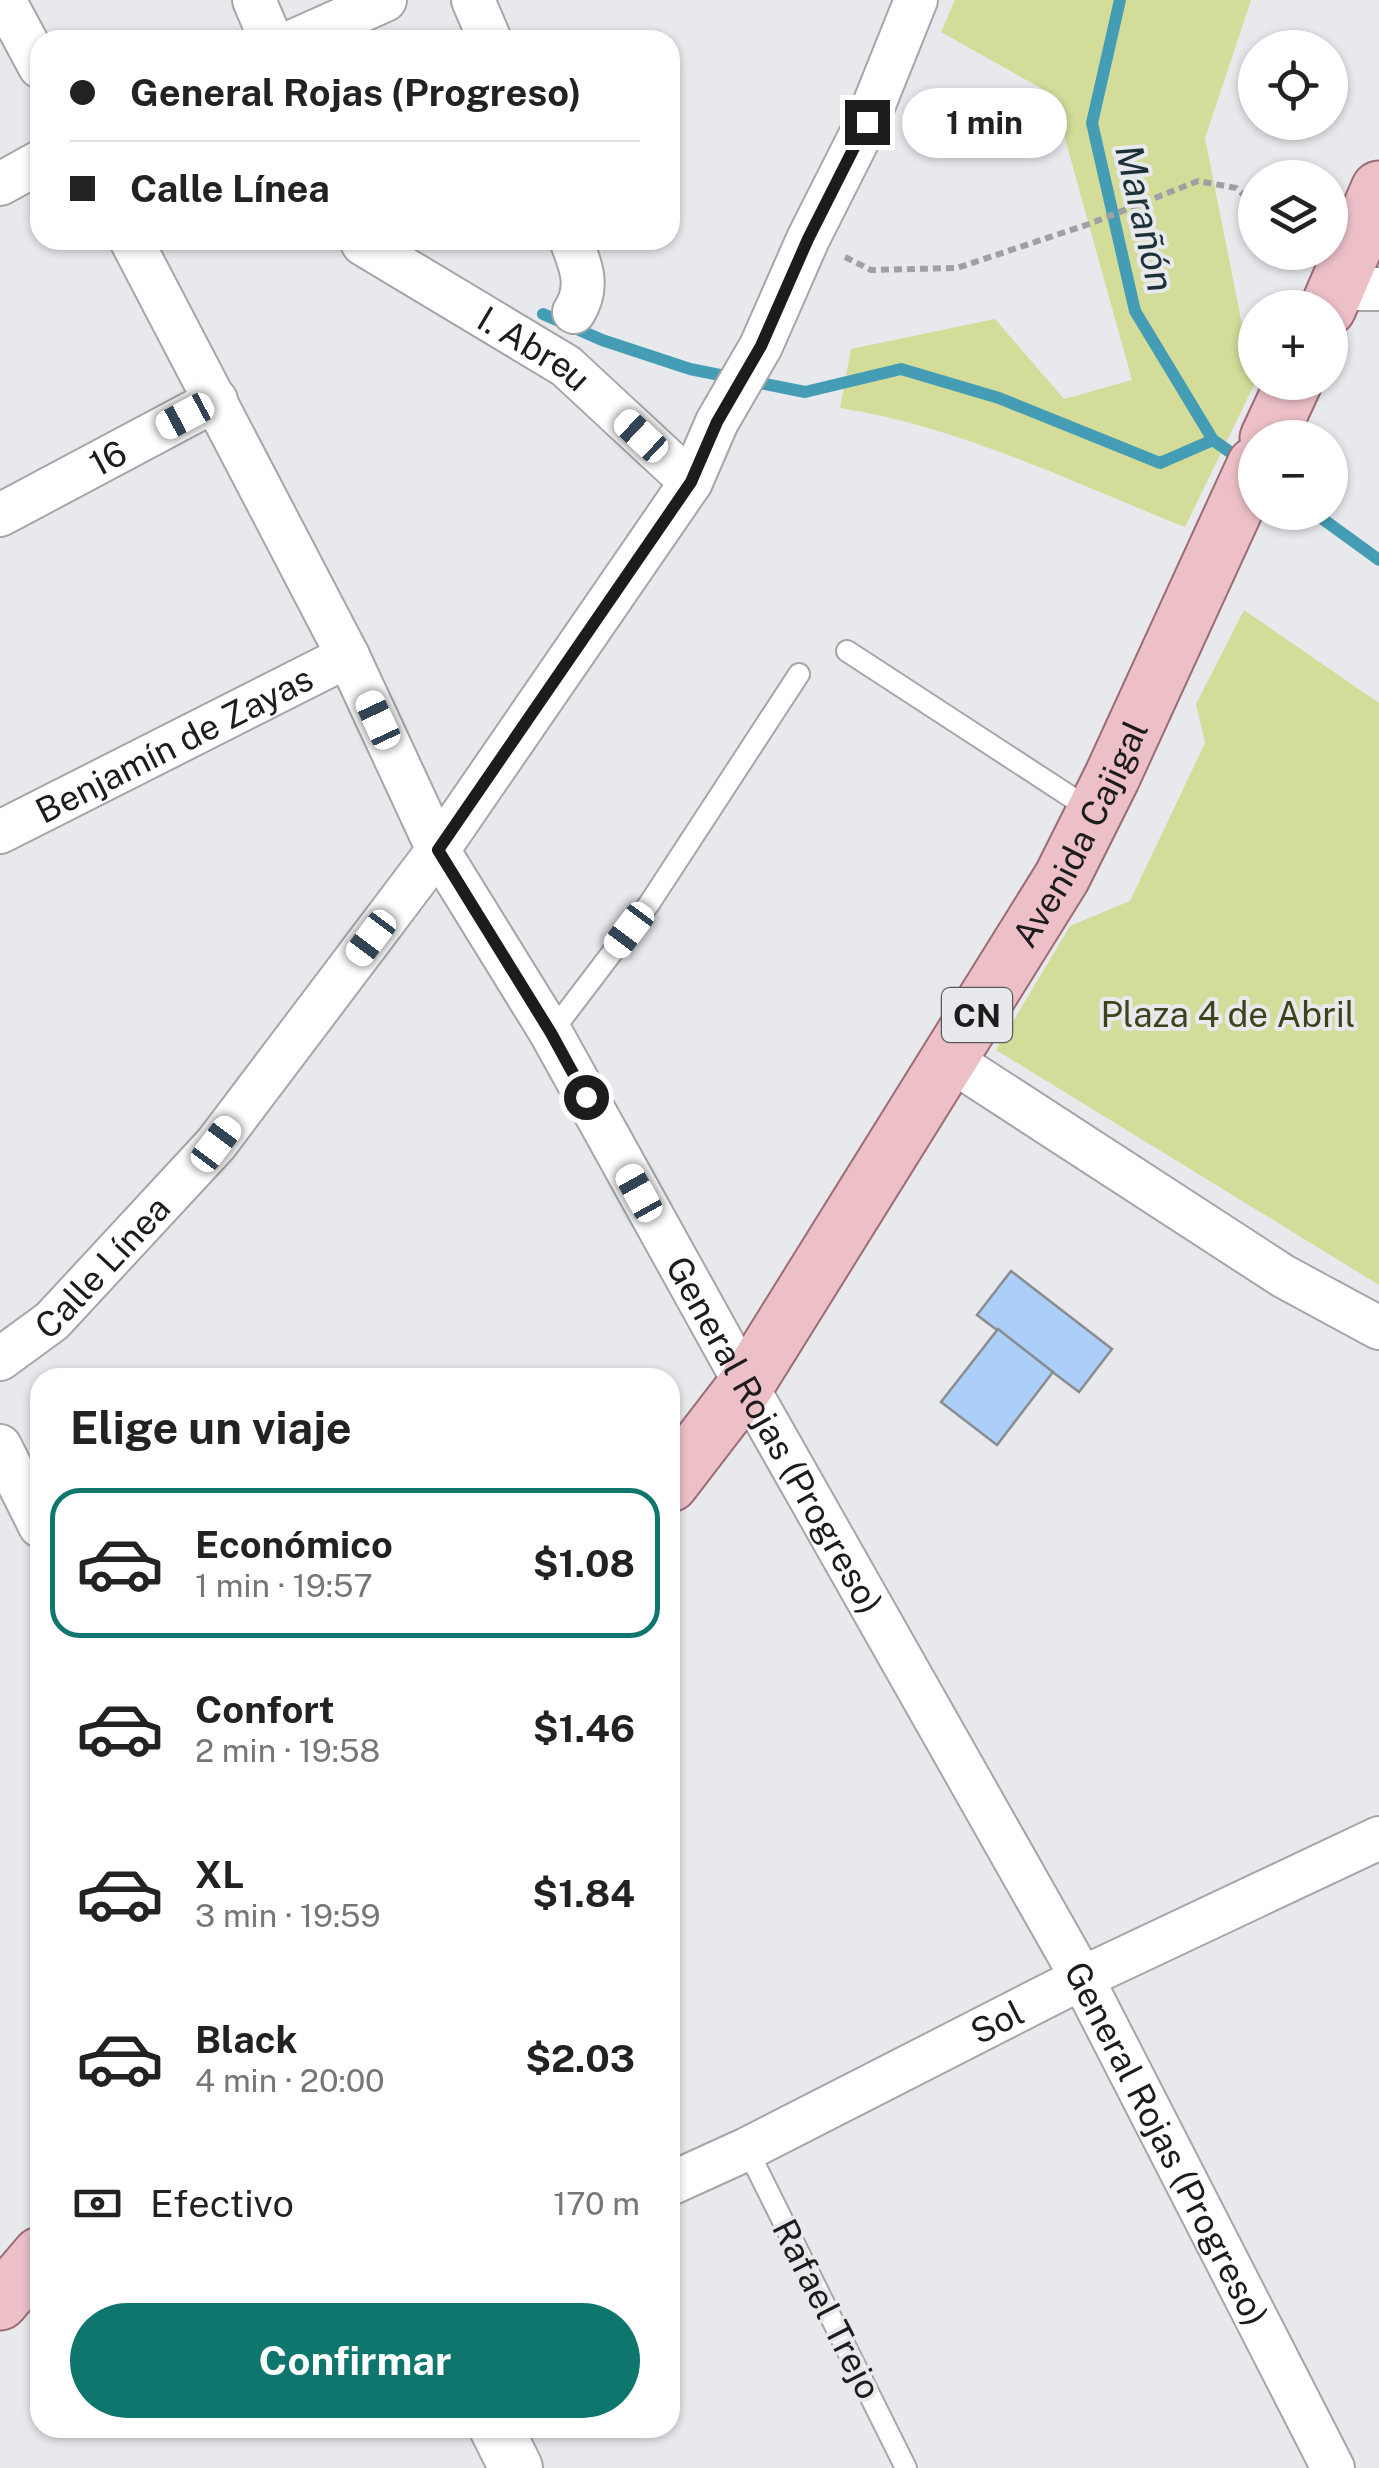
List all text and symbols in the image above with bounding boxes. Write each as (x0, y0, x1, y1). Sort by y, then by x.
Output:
map controls (1238, 30, 1348, 530)
button: locate (1238, 30, 1348, 140)
text: General Rojas (Progreso) (130, 70, 582, 115)
callout: 1 min (902, 87, 1067, 157)
route end (845, 100, 890, 145)
text: 1 min (946, 104, 1023, 141)
water label: Marañón (1106, 140, 1184, 296)
button: layers (1238, 160, 1348, 270)
text: Calle Línea (130, 166, 330, 211)
button: + (1238, 290, 1348, 400)
street label: I. Abreu (471, 297, 599, 399)
car (151, 389, 219, 443)
car (609, 405, 673, 467)
button: − (1238, 420, 1348, 530)
street label: 16 (82, 431, 133, 484)
street label: Benjamín de Zayas (29, 657, 319, 831)
car (352, 686, 404, 754)
street label: Avenida Cajigal (1003, 714, 1156, 954)
car (599, 897, 659, 963)
car (341, 905, 401, 971)
road number: CN (942, 988, 1012, 1042)
park label: Plaza 4 de Abril (1101, 994, 1355, 1035)
route start (564, 1075, 609, 1120)
car (186, 1111, 246, 1177)
car (611, 1159, 667, 1227)
street label: Calle Línea (27, 1187, 178, 1347)
street label: General Rojas (Progreso) (658, 1249, 892, 1621)
text: Elige un viaje (70, 1401, 352, 1454)
icon: car (75, 1518, 165, 1608)
text: Económico (195, 1522, 393, 1567)
text: $1.08 (533, 1541, 635, 1586)
text: 1 min · 19:57 (195, 1567, 373, 1604)
icon: car (75, 1683, 165, 1773)
text: Confort (195, 1687, 335, 1732)
text: $1.46 (533, 1706, 635, 1751)
text: 2 min · 19:58 (195, 1732, 380, 1769)
icon: car (75, 1848, 165, 1938)
text: XL (195, 1852, 244, 1897)
text: $1.84 (532, 1871, 635, 1916)
text: 3 min · 19:59 (195, 1897, 381, 1934)
street label: General Rojas (Progreso) (1056, 1954, 1277, 2332)
street label: Sol (963, 1991, 1030, 2052)
icon: car (75, 2013, 165, 2103)
text: Black (195, 2017, 298, 2062)
text: $2.03 (525, 2036, 635, 2081)
text: 4 min · 20:00 (195, 2062, 385, 2099)
icon: cash (70, 2176, 125, 2231)
text: Efectivo (150, 2181, 294, 2226)
text: 170 m (553, 2185, 640, 2222)
street label: Rafael Trejo (764, 2212, 890, 2406)
button: Confirmar (70, 2303, 640, 2418)

